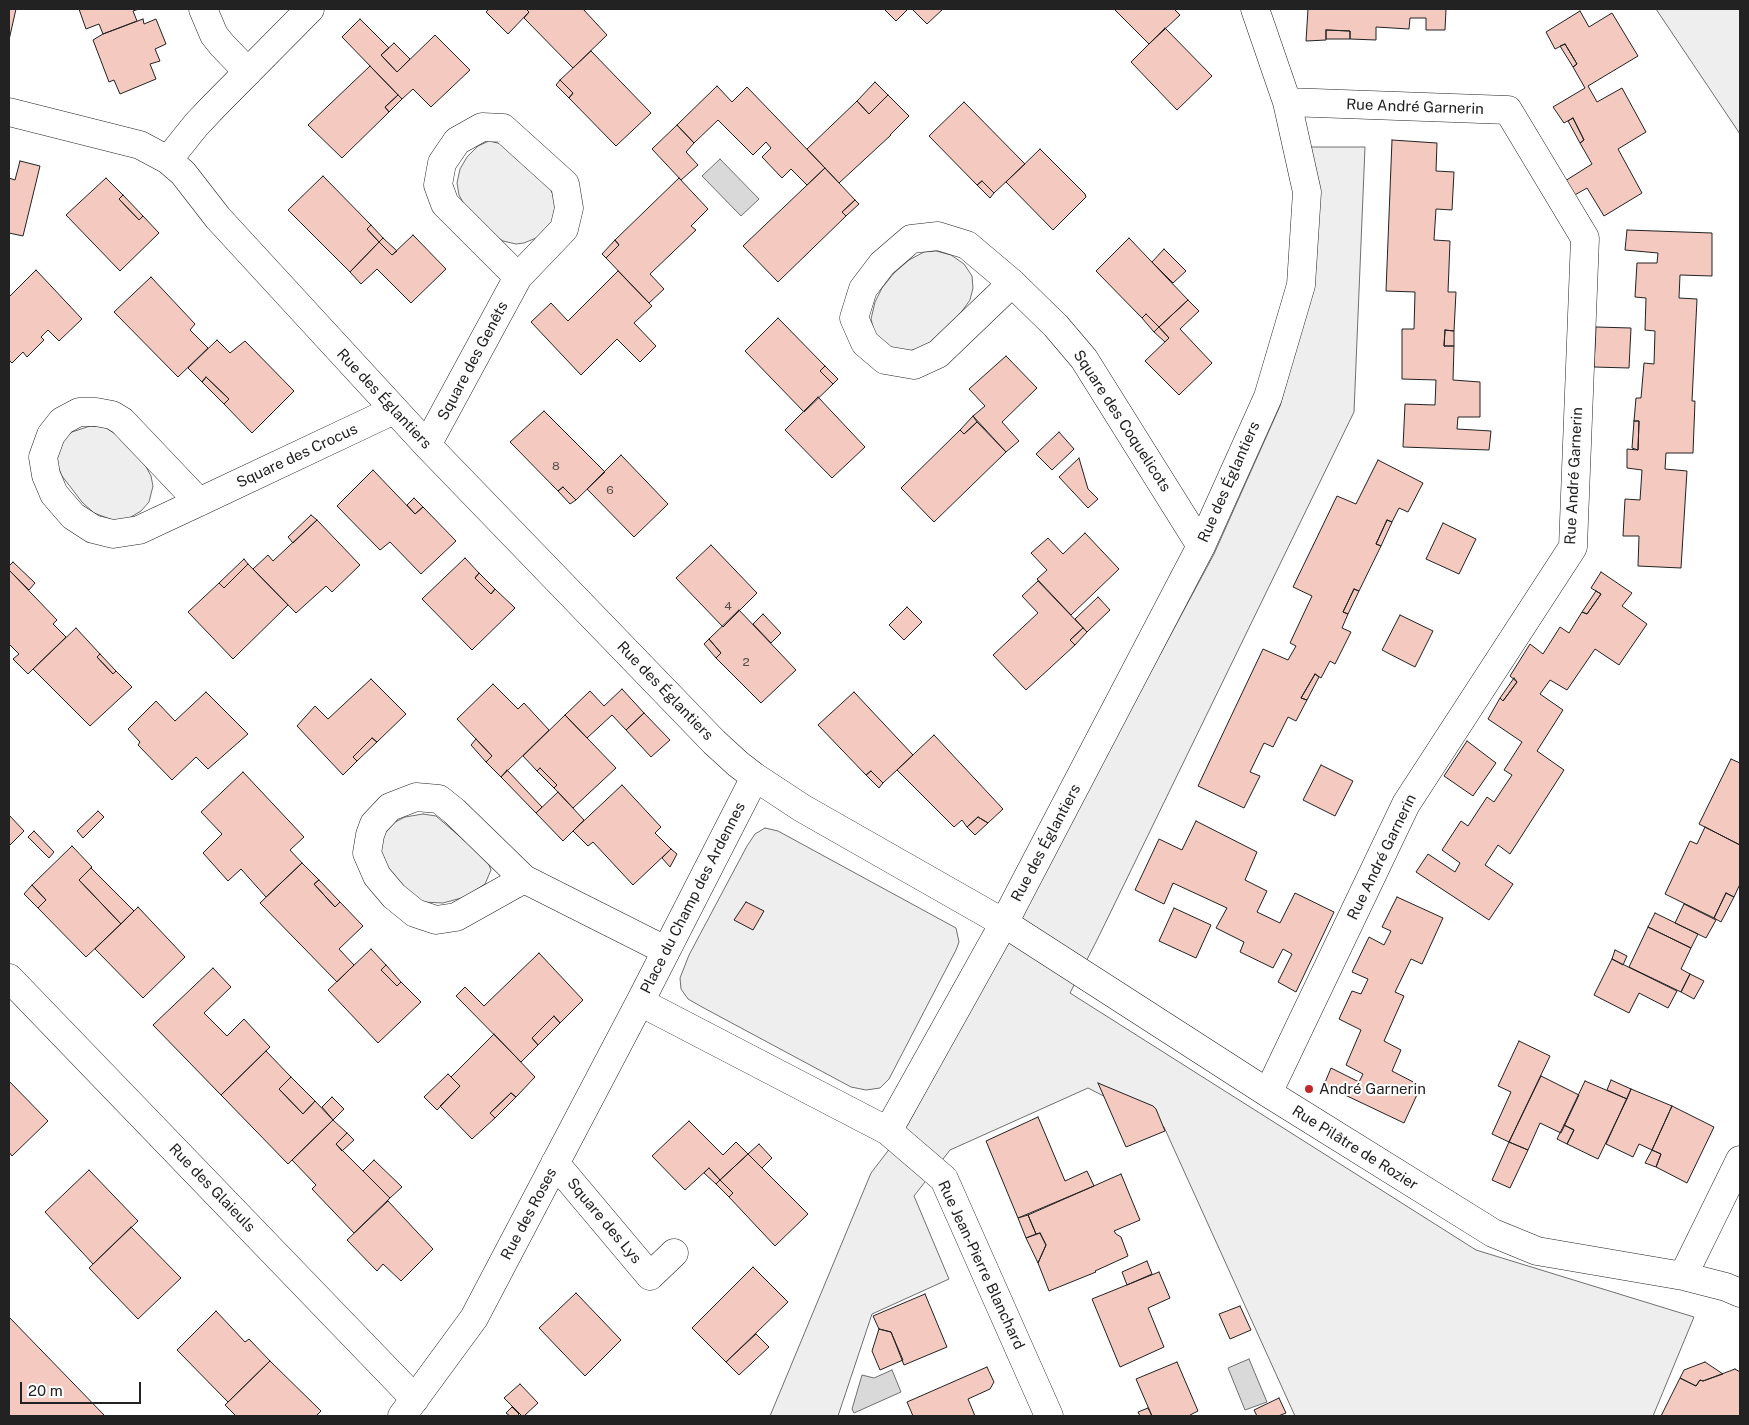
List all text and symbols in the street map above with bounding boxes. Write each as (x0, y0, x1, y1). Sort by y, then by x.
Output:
street label: Rue André Garnerin (1346, 96, 1484, 118)
street label: Square des Genêts (434, 298, 512, 424)
street label: Rue des Églantiers (333, 345, 435, 453)
street label: Square des Coquelicots (1069, 347, 1175, 495)
street label: Rue André Garnerin (1561, 407, 1587, 545)
street label: Rue des Églantiers (1194, 419, 1264, 545)
street label: Square des Crocus (234, 420, 360, 492)
house number: 8 (552, 459, 560, 473)
house number: 6 (606, 483, 614, 497)
house number: 4 (724, 599, 732, 613)
street label: Rue des Églantiers (613, 638, 717, 744)
house number: 2 (742, 655, 750, 669)
street label: Rue des Églantiers (1007, 781, 1085, 905)
street label: Rue André Garnerin (1344, 791, 1420, 923)
street label: Place du Champ des Ardennes (637, 799, 749, 997)
place label: André Garnerin (1319, 1080, 1426, 1098)
marker: André Garnerin (1303, 1083, 1315, 1095)
street label: Rue Pilâtre de Rozier (1289, 1102, 1421, 1194)
street label: Rue des Glaieuls (165, 1140, 259, 1236)
street label: Rue des Roses (497, 1165, 561, 1263)
street label: Square des Lys (563, 1175, 645, 1267)
street label: Rue Jean-Pierre Blanchard (934, 1178, 1028, 1352)
scale bar (22, 1372, 144, 1404)
text: 20 m (28, 1382, 63, 1399)

